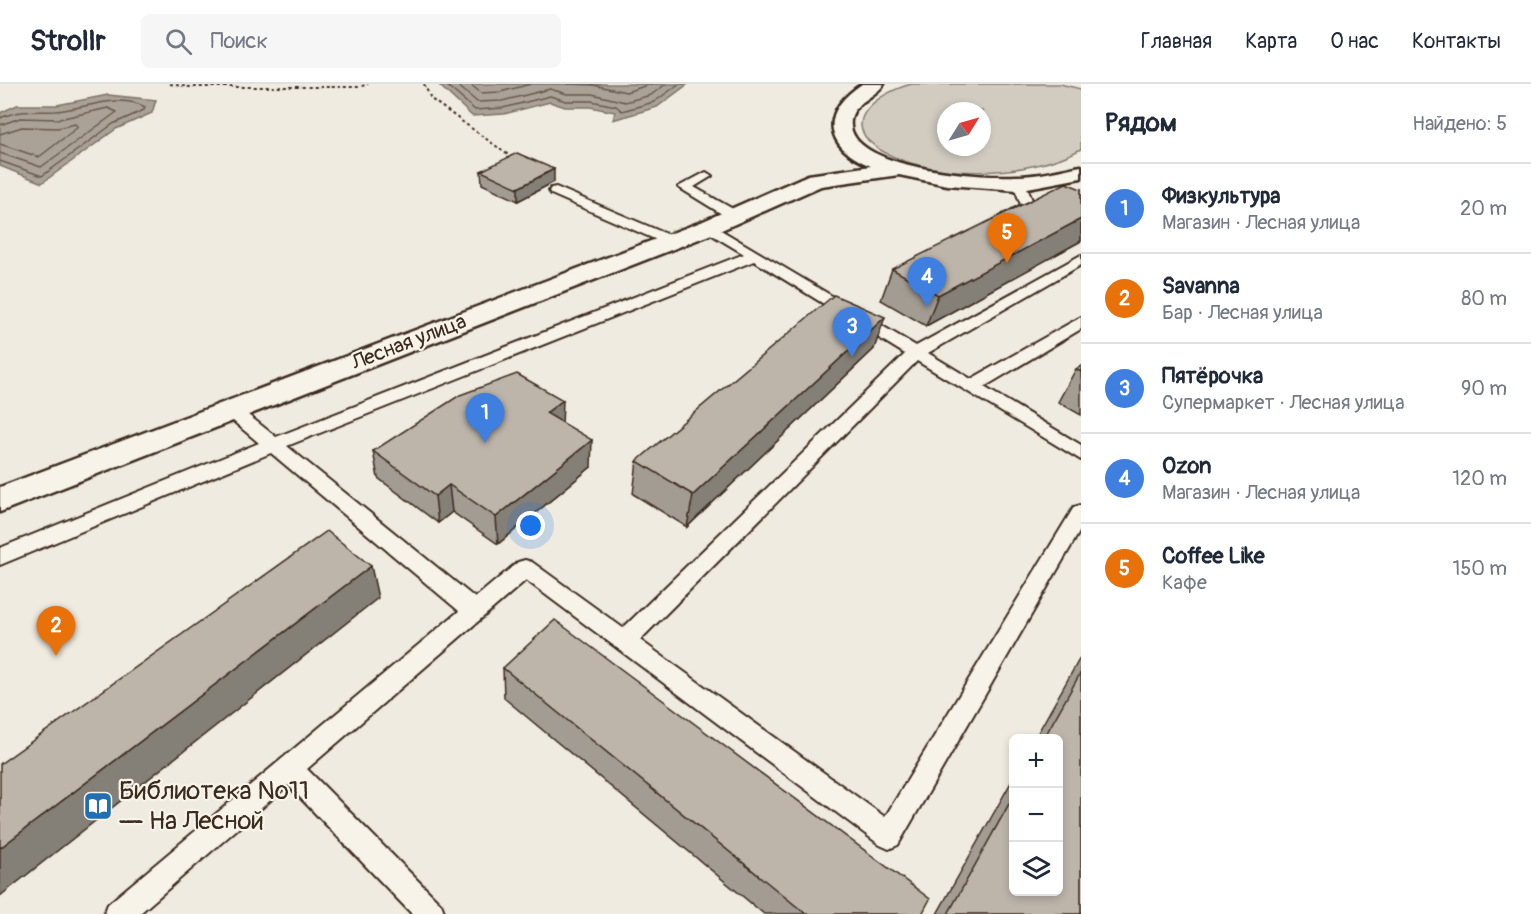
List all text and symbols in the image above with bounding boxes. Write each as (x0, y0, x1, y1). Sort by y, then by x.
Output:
search box (141, 14, 561, 68)
text: Strollr (30, 24, 105, 59)
icon: search (162, 25, 195, 58)
text: Поиск (210, 27, 268, 55)
text: Главная (1141, 28, 1212, 55)
text: Карта (1245, 28, 1297, 55)
text: О нас (1330, 28, 1379, 55)
text: Контакты (1412, 28, 1501, 55)
north arrow (937, 102, 991, 156)
text: Рядом (1105, 107, 1177, 139)
text: Найдено: 5 (1412, 111, 1507, 136)
text: Физкультура (1162, 182, 1281, 210)
text: 1 (1121, 196, 1128, 221)
text: 20 m (1460, 196, 1507, 221)
text: Магазин · Лесная улица (1162, 210, 1360, 235)
pin: 5 (988, 214, 1026, 263)
pin: 4 (908, 258, 946, 307)
text: Savanna (1162, 272, 1240, 300)
text: 2 (1119, 286, 1130, 311)
text: 80 m (1461, 286, 1507, 311)
text: Бар · Лесная улица (1162, 300, 1323, 325)
street label: Лесная улица (347, 308, 470, 377)
pin: 3 (832, 308, 872, 357)
text: Пятёрочка (1162, 362, 1263, 390)
text: 3 (1119, 376, 1130, 401)
text: 90 m (1461, 376, 1507, 401)
text: Супермаркет · Лесная улица (1162, 390, 1404, 415)
pin: 1 (466, 394, 504, 443)
text: Ozon (1162, 452, 1211, 480)
text: 4 (1119, 466, 1130, 491)
text: 120 m (1452, 466, 1507, 491)
text: Магазин · Лесная улица (1162, 480, 1360, 505)
your location (516, 511, 545, 540)
text: Coffee Like (1162, 542, 1265, 570)
text: 5 (1119, 556, 1130, 581)
text: 150 m (1453, 556, 1507, 581)
text: Кафе (1162, 570, 1207, 595)
pin: 2 (36, 606, 76, 656)
map controls (1009, 734, 1063, 896)
button: + (1009, 734, 1063, 788)
place label: Библиотека №11 — На Лесной (119, 775, 309, 837)
button: − (1009, 788, 1063, 842)
library icon: Библиотека №11 — На Лесной (82, 790, 114, 822)
button: layers (1009, 842, 1063, 896)

